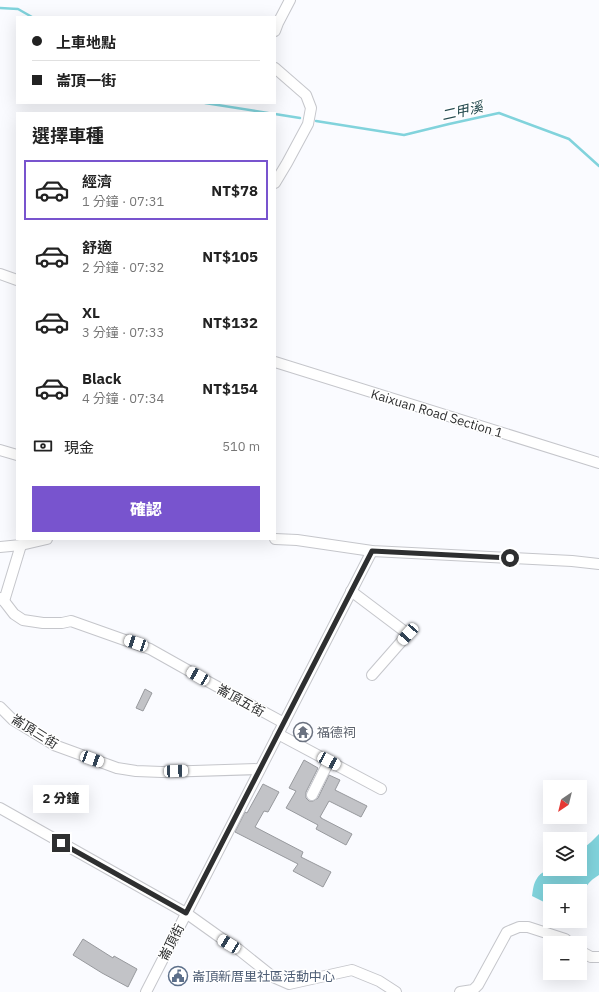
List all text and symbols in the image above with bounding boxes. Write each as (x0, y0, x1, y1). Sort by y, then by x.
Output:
text: 上車地點 (56, 33, 116, 52)
text: 崙頂一街 (56, 71, 116, 90)
water label: 二甲溪 (440, 97, 486, 124)
text: 選擇車種 (32, 124, 104, 147)
icon: car (34, 172, 70, 208)
text: 經濟 (82, 172, 112, 191)
text: NT$78 (211, 181, 258, 200)
text: 1 分鐘 · 07:31 (82, 193, 164, 210)
icon: car (34, 238, 70, 274)
text: 舒適 (82, 238, 112, 257)
text: NT$105 (202, 247, 258, 266)
text: 2 分鐘 · 07:32 (82, 259, 164, 276)
text: XL (82, 303, 100, 322)
icon: car (34, 304, 70, 340)
text: NT$132 (202, 313, 258, 332)
text: 3 分鐘 · 07:33 (82, 324, 164, 341)
text: Black (82, 369, 122, 388)
icon: car (34, 370, 70, 406)
text: NT$154 (202, 379, 258, 398)
street label: Kaixuan Road Section 1 (369, 385, 505, 442)
text: 4 分鐘 · 07:34 (82, 390, 164, 407)
icon: cash (32, 435, 54, 457)
text: 現金 (64, 438, 94, 457)
text: 510 m (222, 438, 260, 455)
button: 確認 (32, 486, 260, 532)
route start (501, 549, 519, 567)
car (396, 621, 420, 647)
car (123, 633, 149, 653)
car (185, 665, 211, 687)
street label: 崙頂五街 (214, 680, 268, 720)
street label: 崙頂三街 (8, 710, 61, 752)
temple icon: 福德祠 (292, 721, 314, 743)
place label: 福德祠 (317, 724, 356, 741)
car (79, 749, 105, 769)
car (316, 750, 342, 772)
car (164, 765, 188, 777)
north arrow (543, 780, 587, 824)
map controls (543, 780, 587, 980)
callout: 2 分鐘 (33, 785, 89, 813)
text: 2 分鐘 (43, 790, 79, 807)
button: layers (543, 832, 587, 876)
route end (52, 834, 70, 852)
button: + (543, 884, 587, 928)
street label: 崙頂街 (155, 921, 188, 963)
car (216, 933, 242, 955)
button: − (543, 936, 587, 980)
public building icon: 崙頂新厝里社區活動中心 (167, 965, 189, 987)
place label: 崙頂新厝里社區活動中心 (192, 968, 335, 985)

